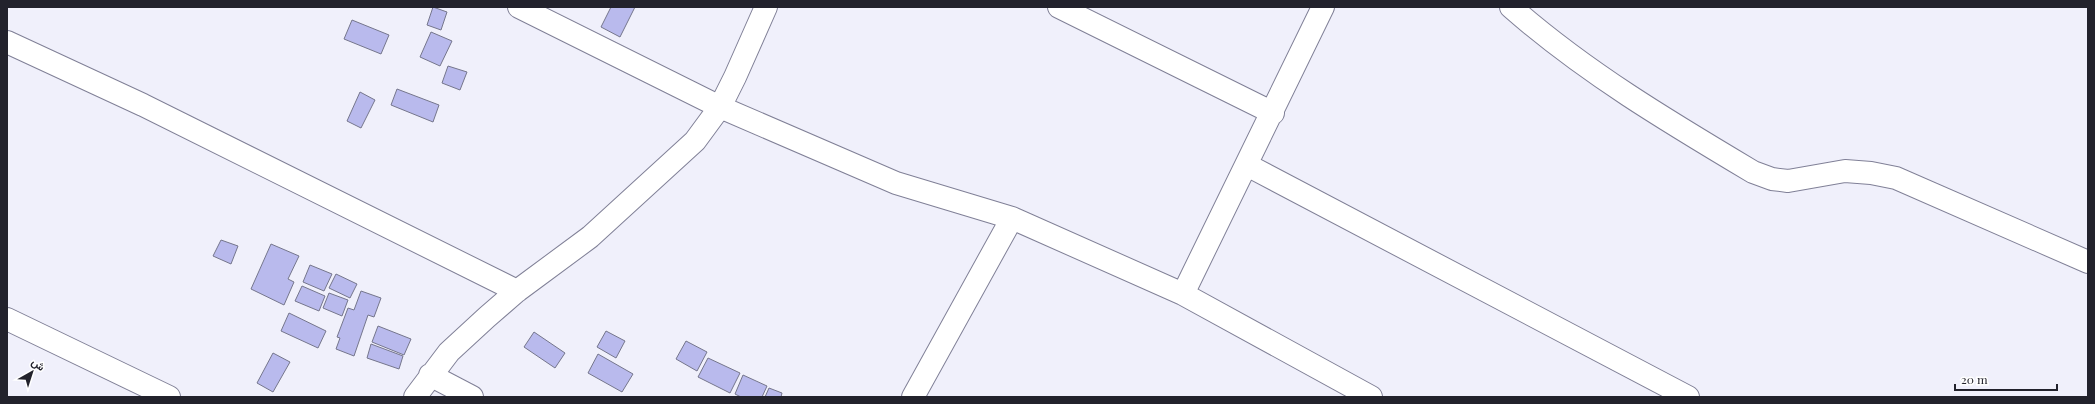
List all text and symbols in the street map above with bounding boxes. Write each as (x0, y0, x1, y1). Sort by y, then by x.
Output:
north arrow (12, 352, 52, 392)
text: ش (29, 354, 48, 374)
scale bar (1955, 366, 2057, 392)
text: 20 m (1961, 371, 1988, 387)

